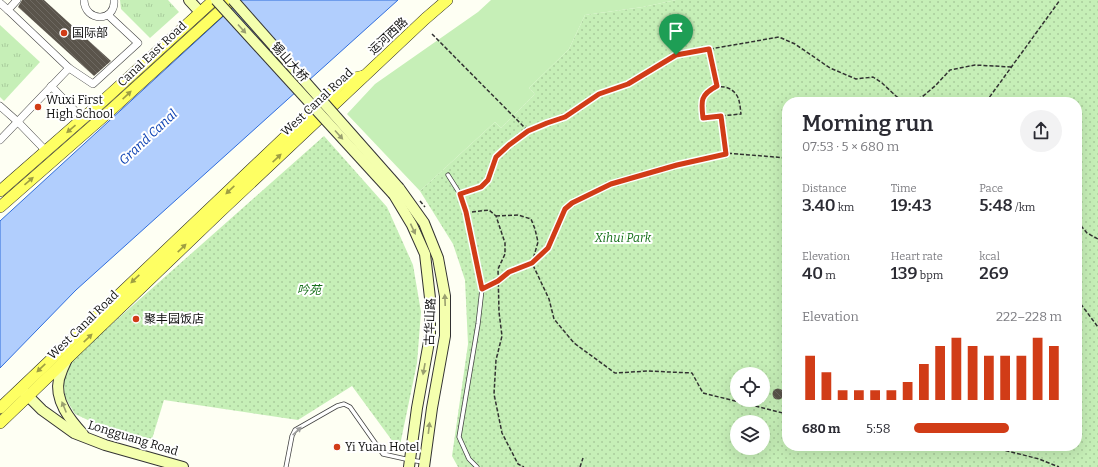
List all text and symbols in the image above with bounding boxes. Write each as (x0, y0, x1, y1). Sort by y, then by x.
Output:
pin (659, 14, 693, 55)
street label: 运河西路 (366, 15, 410, 57)
street label: Canal East Road (115, 19, 189, 89)
icon: arrive (665, 20, 687, 42)
one-way arrow (238, 24, 247, 34)
place label: 国际部 (72, 26, 108, 40)
marker: 国际部 (59, 28, 69, 38)
street label: 锡山大桥 (269, 39, 311, 85)
street label: West Canal Road (278, 65, 356, 139)
one-way arrow (122, 90, 132, 100)
place label: Wuxi First High School (46, 93, 114, 121)
marker: Wuxi First High School (33, 102, 43, 112)
water label: Grand Canal (116, 106, 181, 168)
text: Morning run (802, 110, 933, 137)
button: share (1020, 110, 1062, 152)
one-way arrow (65, 125, 76, 134)
one-way arrow (335, 130, 344, 141)
text: 07:53 · 5 × 680 m (802, 139, 899, 154)
one-way arrow (272, 154, 281, 163)
one-way arrow (24, 177, 35, 186)
text: Distance (802, 182, 847, 195)
text: Time (891, 182, 917, 195)
text: Pace (979, 182, 1003, 195)
one-way arrow (225, 185, 235, 194)
text: 3.40 (802, 195, 836, 216)
text: 19:43 (891, 195, 932, 216)
text: 5:48 (979, 195, 1013, 216)
text: km (836, 201, 854, 214)
text: /km (1013, 201, 1035, 214)
one-way arrow (410, 223, 416, 234)
park label: Xihui Park (594, 231, 652, 245)
one-way arrow (177, 243, 187, 253)
text: Elevation (802, 250, 850, 263)
text: Heart rate (891, 250, 943, 263)
text: kcal (979, 250, 1000, 263)
text: 40 (802, 263, 823, 284)
text: 139 (891, 263, 918, 284)
text: 269 (979, 263, 1009, 284)
text: m (823, 269, 836, 282)
text: bpm (918, 269, 943, 282)
one-way arrow (130, 274, 140, 284)
park label: 吟苑 (297, 283, 323, 297)
street label: West Canal Road (45, 288, 121, 362)
one-way arrow (441, 294, 448, 306)
street label: 古华山路 (422, 298, 438, 346)
text: Elevation (802, 309, 859, 324)
text: 222–228 m (996, 309, 1062, 324)
place label: 聚丰园饭店 (144, 312, 204, 326)
marker: 聚丰园饭店 (131, 314, 141, 324)
one-way arrow (83, 333, 93, 342)
one-way arrow (421, 363, 427, 376)
one-way arrow (36, 364, 46, 373)
map controls (730, 367, 770, 455)
button: locate (730, 367, 770, 407)
one-way arrow (61, 402, 67, 413)
button: layers (730, 415, 770, 455)
street label: Longguang Road (86, 418, 180, 458)
text: 680 m (802, 421, 841, 436)
text: 5:58 (866, 421, 890, 436)
one-way arrow (426, 422, 432, 434)
one-way arrow (292, 426, 302, 436)
place label: Yi Yuan Hotel (345, 440, 420, 454)
marker: Yi Yuan Hotel (332, 442, 342, 452)

